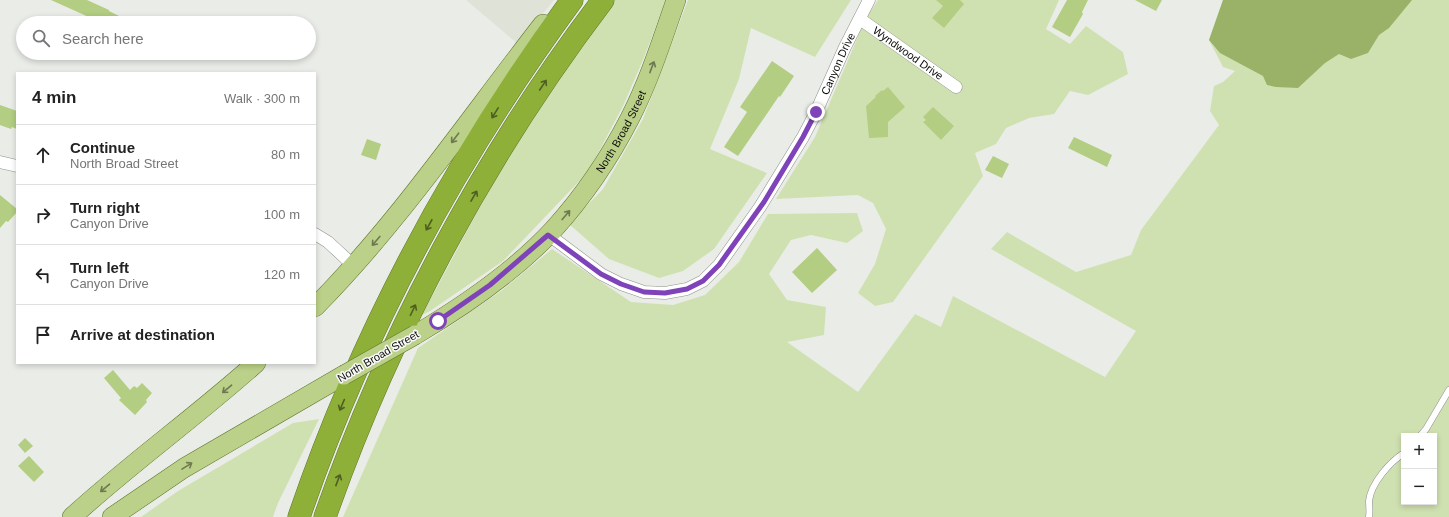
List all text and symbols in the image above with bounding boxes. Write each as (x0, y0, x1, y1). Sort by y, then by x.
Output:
search box (16, 16, 316, 60)
street label: Wyndwood Drive (871, 24, 946, 82)
icon: search (30, 27, 52, 49)
text: Search here (62, 30, 144, 47)
street label: Canyon Drive (819, 31, 857, 96)
one-way arrow (648, 62, 656, 74)
one-way arrow (539, 80, 547, 91)
text: 4 min (32, 88, 76, 107)
street label: North Broad Street (594, 89, 648, 175)
text: Walk · 300 m (224, 91, 300, 106)
route end (807, 103, 825, 121)
one-way arrow (491, 107, 499, 119)
one-way arrow (451, 133, 460, 144)
text: Continue (70, 139, 135, 156)
icon: ahead (32, 144, 54, 166)
text: 80 m (271, 147, 300, 162)
text: North Broad Street (70, 156, 178, 171)
one-way arrow (471, 190, 479, 202)
text: Turn right (70, 199, 140, 216)
icon: right (32, 204, 54, 226)
text: 100 m (264, 207, 300, 222)
one-way arrow (561, 210, 570, 221)
text: Canyon Drive (70, 216, 149, 231)
one-way arrow (425, 219, 432, 231)
one-way arrow (371, 236, 380, 246)
text: Turn left (70, 259, 129, 276)
icon: left (32, 264, 54, 286)
text: 120 m (264, 267, 300, 282)
text: Canyon Drive (70, 276, 149, 291)
one-way arrow (410, 304, 417, 316)
route start (429, 312, 447, 330)
icon: arrive (32, 324, 54, 346)
text: Arrive at destination (70, 326, 215, 343)
street label: North Broad Street (335, 328, 421, 384)
one-way arrow (222, 384, 232, 393)
one-way arrow (338, 399, 345, 411)
map controls (1401, 433, 1437, 505)
button: + (1401, 433, 1437, 469)
one-way arrow (181, 462, 192, 470)
button: − (1401, 469, 1437, 505)
one-way arrow (335, 475, 343, 487)
one-way arrow (101, 483, 111, 492)

